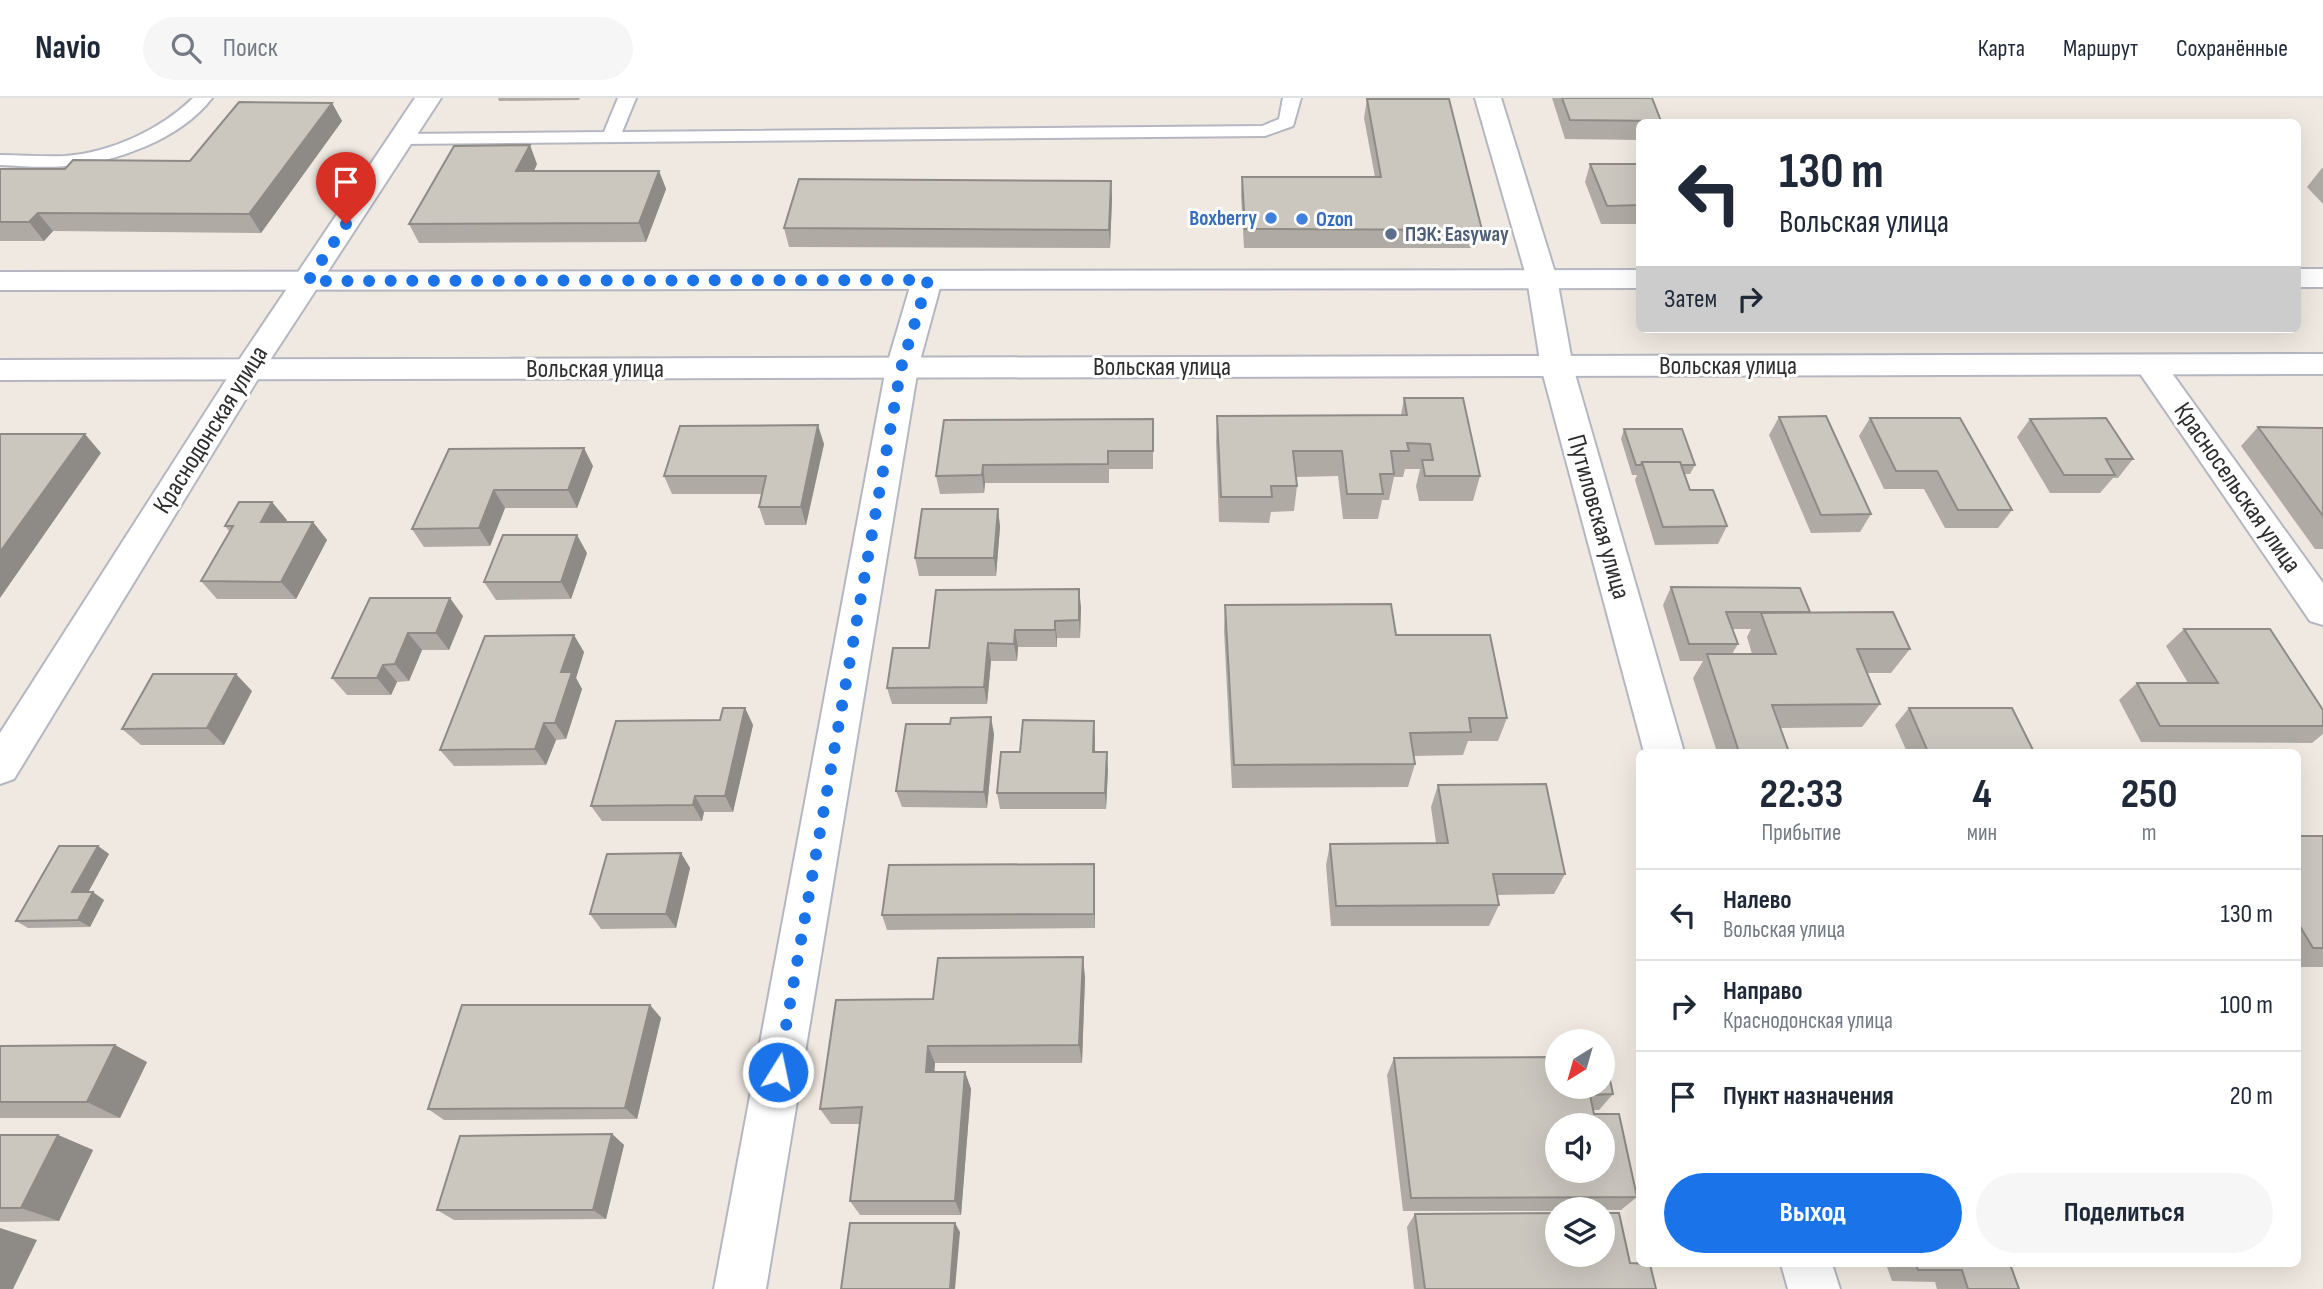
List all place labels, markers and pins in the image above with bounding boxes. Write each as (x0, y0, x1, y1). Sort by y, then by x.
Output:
pin (316, 152, 376, 224)
place label: Boxberry (1189, 206, 1257, 231)
place label: Ozon (1316, 207, 1353, 232)
marker: Boxberry (1263, 210, 1279, 226)
marker: Ozon (1294, 211, 1310, 227)
place label: ПЭК: Easyway (1405, 222, 1509, 247)
marker: ПЭК: Easyway (1383, 226, 1399, 242)

